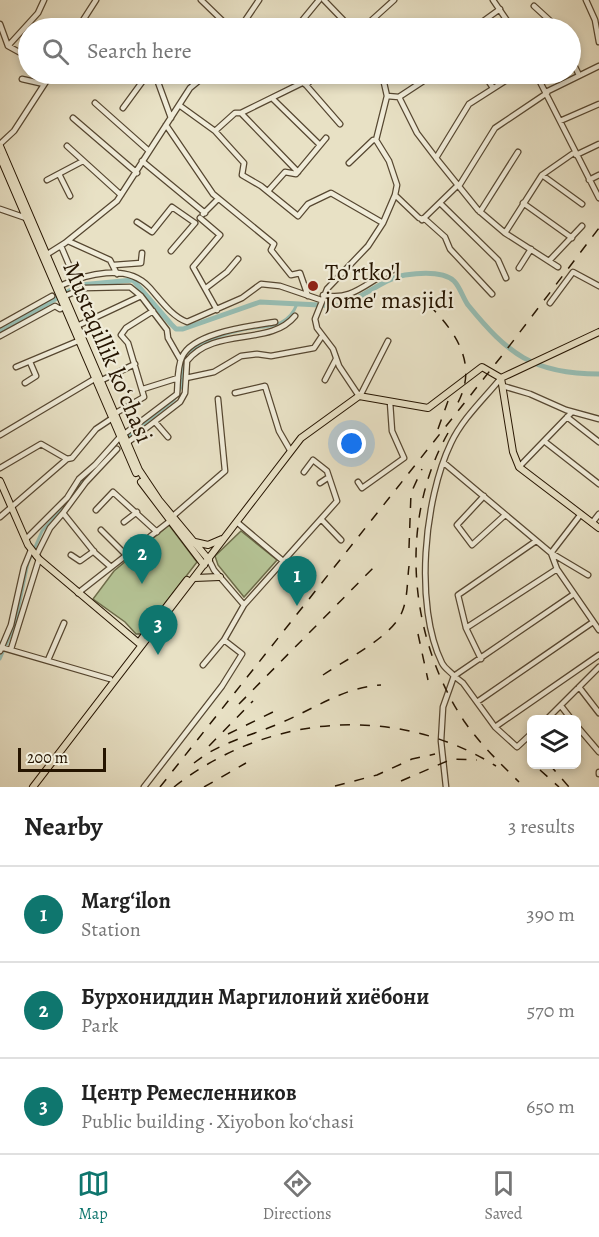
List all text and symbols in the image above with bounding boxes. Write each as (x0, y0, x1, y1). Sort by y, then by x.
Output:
search box (18, 18, 581, 84)
icon: search (39, 35, 72, 68)
text: Search here (87, 36, 192, 66)
street label: Mustaqillik koʻchasi (55, 256, 161, 448)
place label: To'rtko'l jome' masjidi (325, 256, 454, 316)
marker: To'rtko'l jome' masjidi (306, 279, 320, 293)
your location (337, 429, 366, 458)
pin: 2 (122, 534, 162, 584)
pin: 1 (278, 556, 316, 606)
pin: 3 (138, 606, 178, 655)
map controls (527, 715, 581, 769)
button: layers (527, 715, 581, 769)
scale bar (18, 745, 106, 772)
text: 200 m (27, 747, 68, 769)
text: Nearby (24, 809, 103, 844)
text: 3 results (508, 813, 575, 840)
text: Margʻilon (81, 886, 171, 916)
text: 1 (40, 901, 47, 928)
text: 390 m (526, 901, 575, 928)
text: Station (81, 916, 141, 943)
text: Бурхониддин Маргилоний хиёбони (81, 982, 429, 1012)
text: 2 (39, 997, 48, 1024)
text: 570 m (527, 997, 575, 1024)
text: Park (81, 1012, 119, 1039)
text: Центр Ремесленников (81, 1078, 297, 1108)
text: 3 (39, 1093, 48, 1120)
text: 650 m (526, 1093, 575, 1120)
text: Public building · Xiyobon koʻchasi (81, 1108, 354, 1135)
tab: Map (77, 1167, 110, 1225)
tab: Directions (263, 1167, 331, 1225)
tab: Saved (484, 1167, 522, 1225)

